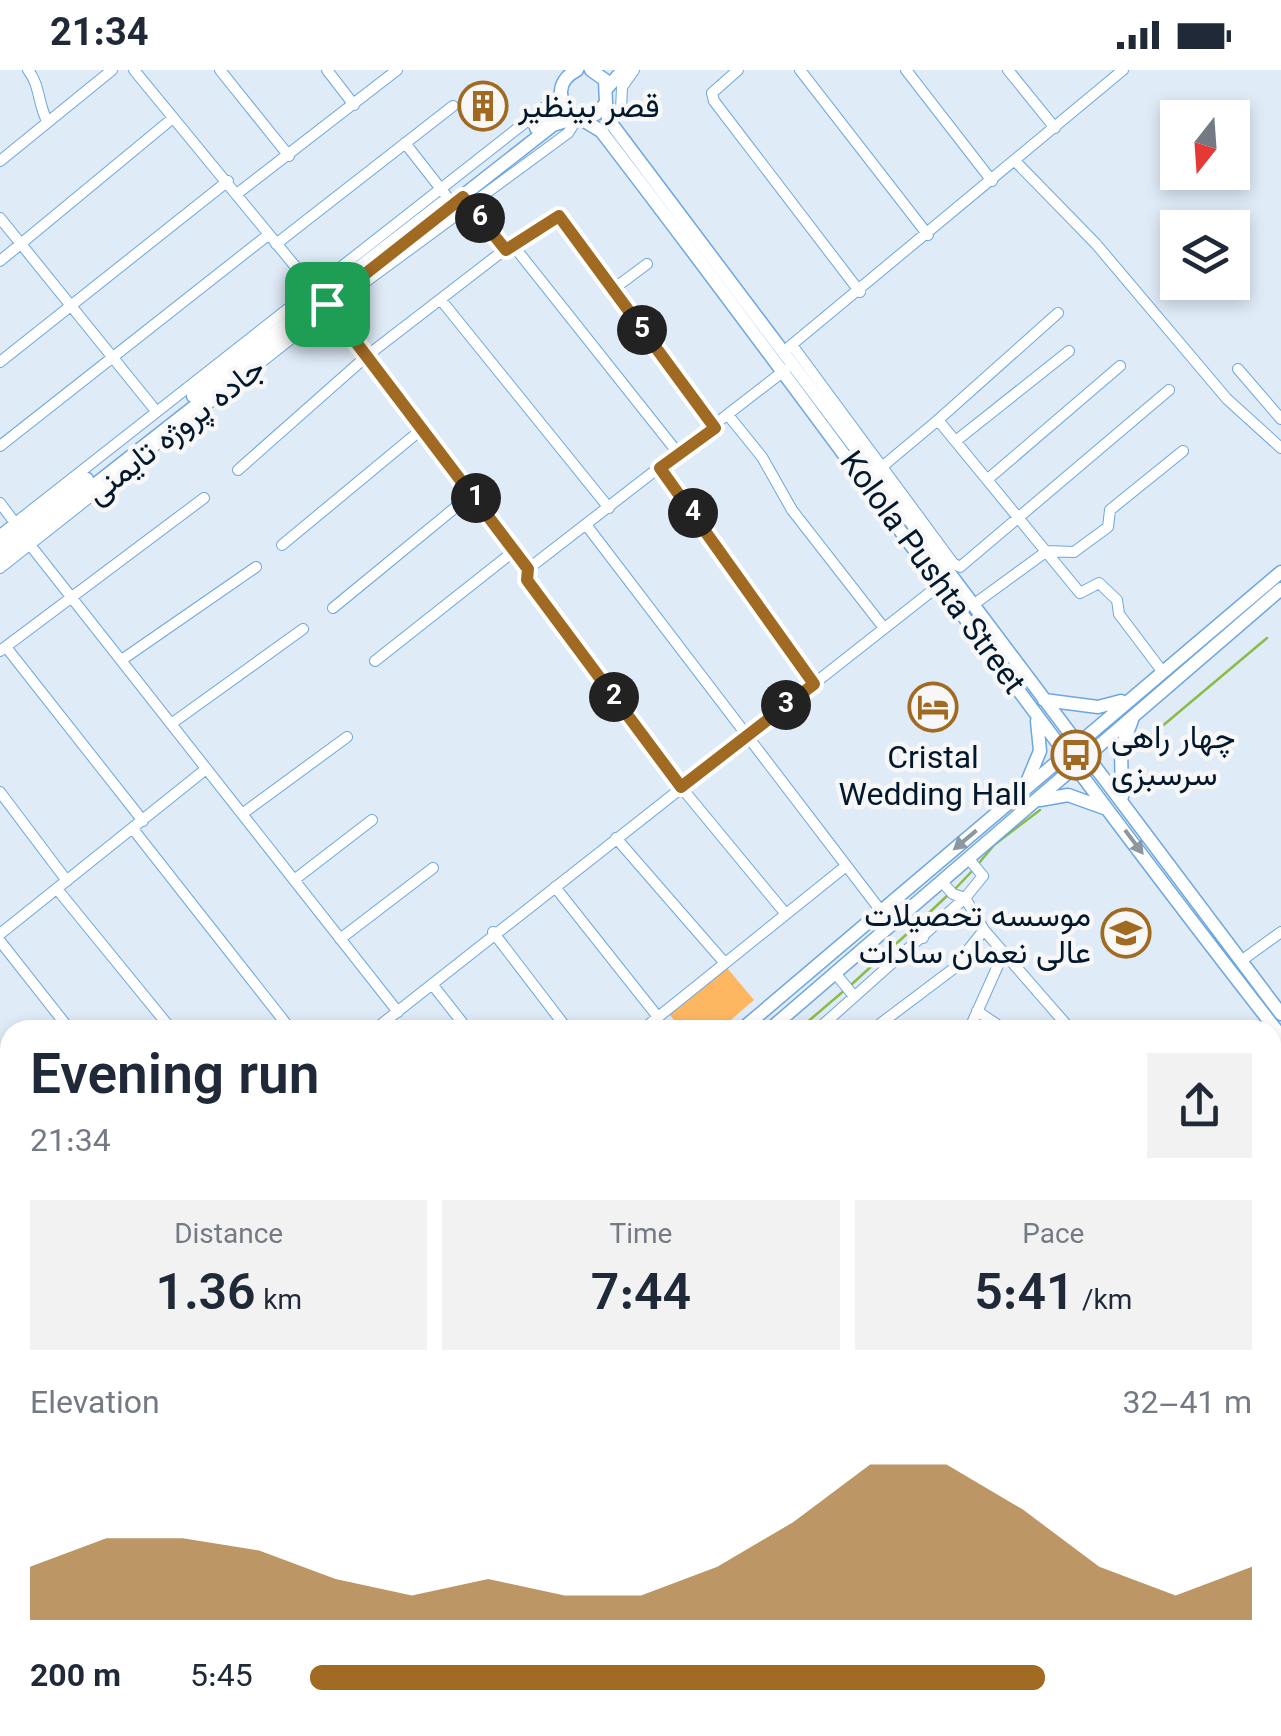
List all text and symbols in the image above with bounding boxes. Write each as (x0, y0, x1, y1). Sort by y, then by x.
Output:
text: 21:34 (50, 6, 149, 65)
building icon: قصر بینظیر (457, 80, 509, 132)
place label: قصر بینظیر (517, 84, 660, 134)
north arrow (1160, 100, 1250, 190)
map controls (1160, 100, 1250, 300)
pin: 6 (455, 193, 505, 243)
text: 6 (472, 196, 488, 240)
button: layers (1160, 210, 1250, 300)
pin (285, 262, 370, 347)
icon: arrive (300, 277, 355, 332)
pin: 5 (617, 305, 667, 355)
text: 5 (634, 308, 650, 352)
street label: جاده پروژه تایمنی (76, 346, 278, 519)
street label: Kolola Pushta Street (825, 442, 1036, 706)
pin: 1 (451, 473, 501, 523)
text: 1 (468, 476, 484, 520)
pin: 4 (668, 488, 718, 538)
text: 4 (685, 491, 701, 535)
pin: 2 (589, 672, 639, 722)
text: 2 (606, 675, 622, 719)
pin: 3 (761, 680, 811, 730)
hotel icon: Cristal Wedding Hall (907, 681, 959, 733)
text: 3 (778, 683, 794, 727)
place label: چهار راهی سرسبزی (1111, 715, 1235, 802)
bus stop icon: چهار راهی سرسبزی (1050, 729, 1102, 781)
place label: Cristal Wedding Hall (839, 735, 1027, 822)
one-way arrow (952, 828, 977, 850)
one-way arrow (1124, 829, 1144, 855)
place label: موسسه تحصیلات عالی نعمان سادات (859, 893, 1091, 980)
school or university icon: موسسه تحصیلات عالی نعمان سادات (1100, 907, 1152, 959)
text: Evening run (30, 1037, 319, 1123)
button: share (1147, 1053, 1252, 1158)
text: 21:34 (30, 1118, 111, 1168)
text: Distance (174, 1214, 283, 1258)
text: Time (610, 1214, 672, 1258)
text: Pace (1022, 1214, 1084, 1258)
text: 1.36 (155, 1258, 256, 1336)
text: 7:44 (591, 1258, 691, 1336)
text: 5:41 (974, 1258, 1075, 1336)
text: km (256, 1280, 302, 1324)
text: /km (1075, 1280, 1132, 1324)
text: Elevation (30, 1380, 160, 1430)
text: 32–41 m (1122, 1380, 1252, 1430)
text: 200 m (30, 1653, 121, 1703)
text: 5:45 (190, 1653, 253, 1703)

